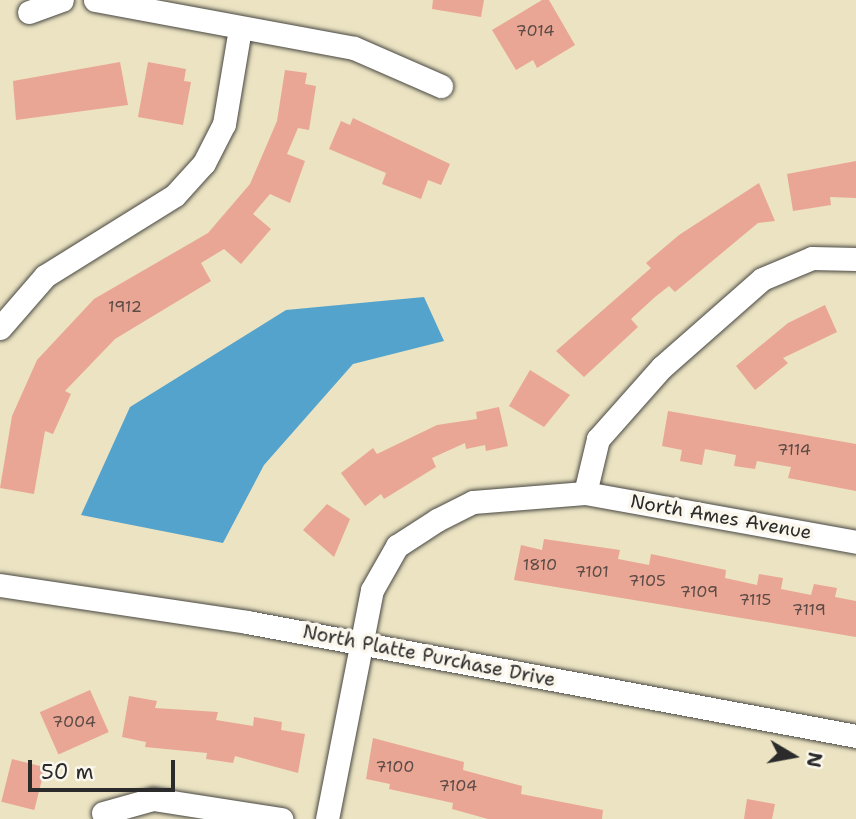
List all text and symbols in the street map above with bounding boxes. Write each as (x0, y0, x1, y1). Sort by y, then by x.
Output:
house number: 7014 (516, 21, 554, 41)
house number: 1912 (108, 297, 142, 317)
house number: 7114 (777, 440, 811, 460)
street label: North Ames Avenue (629, 490, 813, 544)
house number: 1810 (523, 555, 557, 575)
house number: 7101 (575, 562, 609, 582)
house number: 7105 (628, 571, 666, 591)
house number: 7109 (680, 582, 718, 602)
house number: 7115 (739, 590, 771, 610)
house number: 7119 (792, 600, 826, 620)
street label: North Platte Purchase Drive (301, 620, 557, 692)
house number: 7004 (52, 712, 96, 732)
north arrow (758, 721, 828, 791)
scale bar (32, 746, 178, 790)
text: N (801, 750, 828, 769)
house number: 7100 (376, 757, 414, 777)
text: 50 m (41, 758, 94, 786)
house number: 7104 (439, 776, 477, 796)

